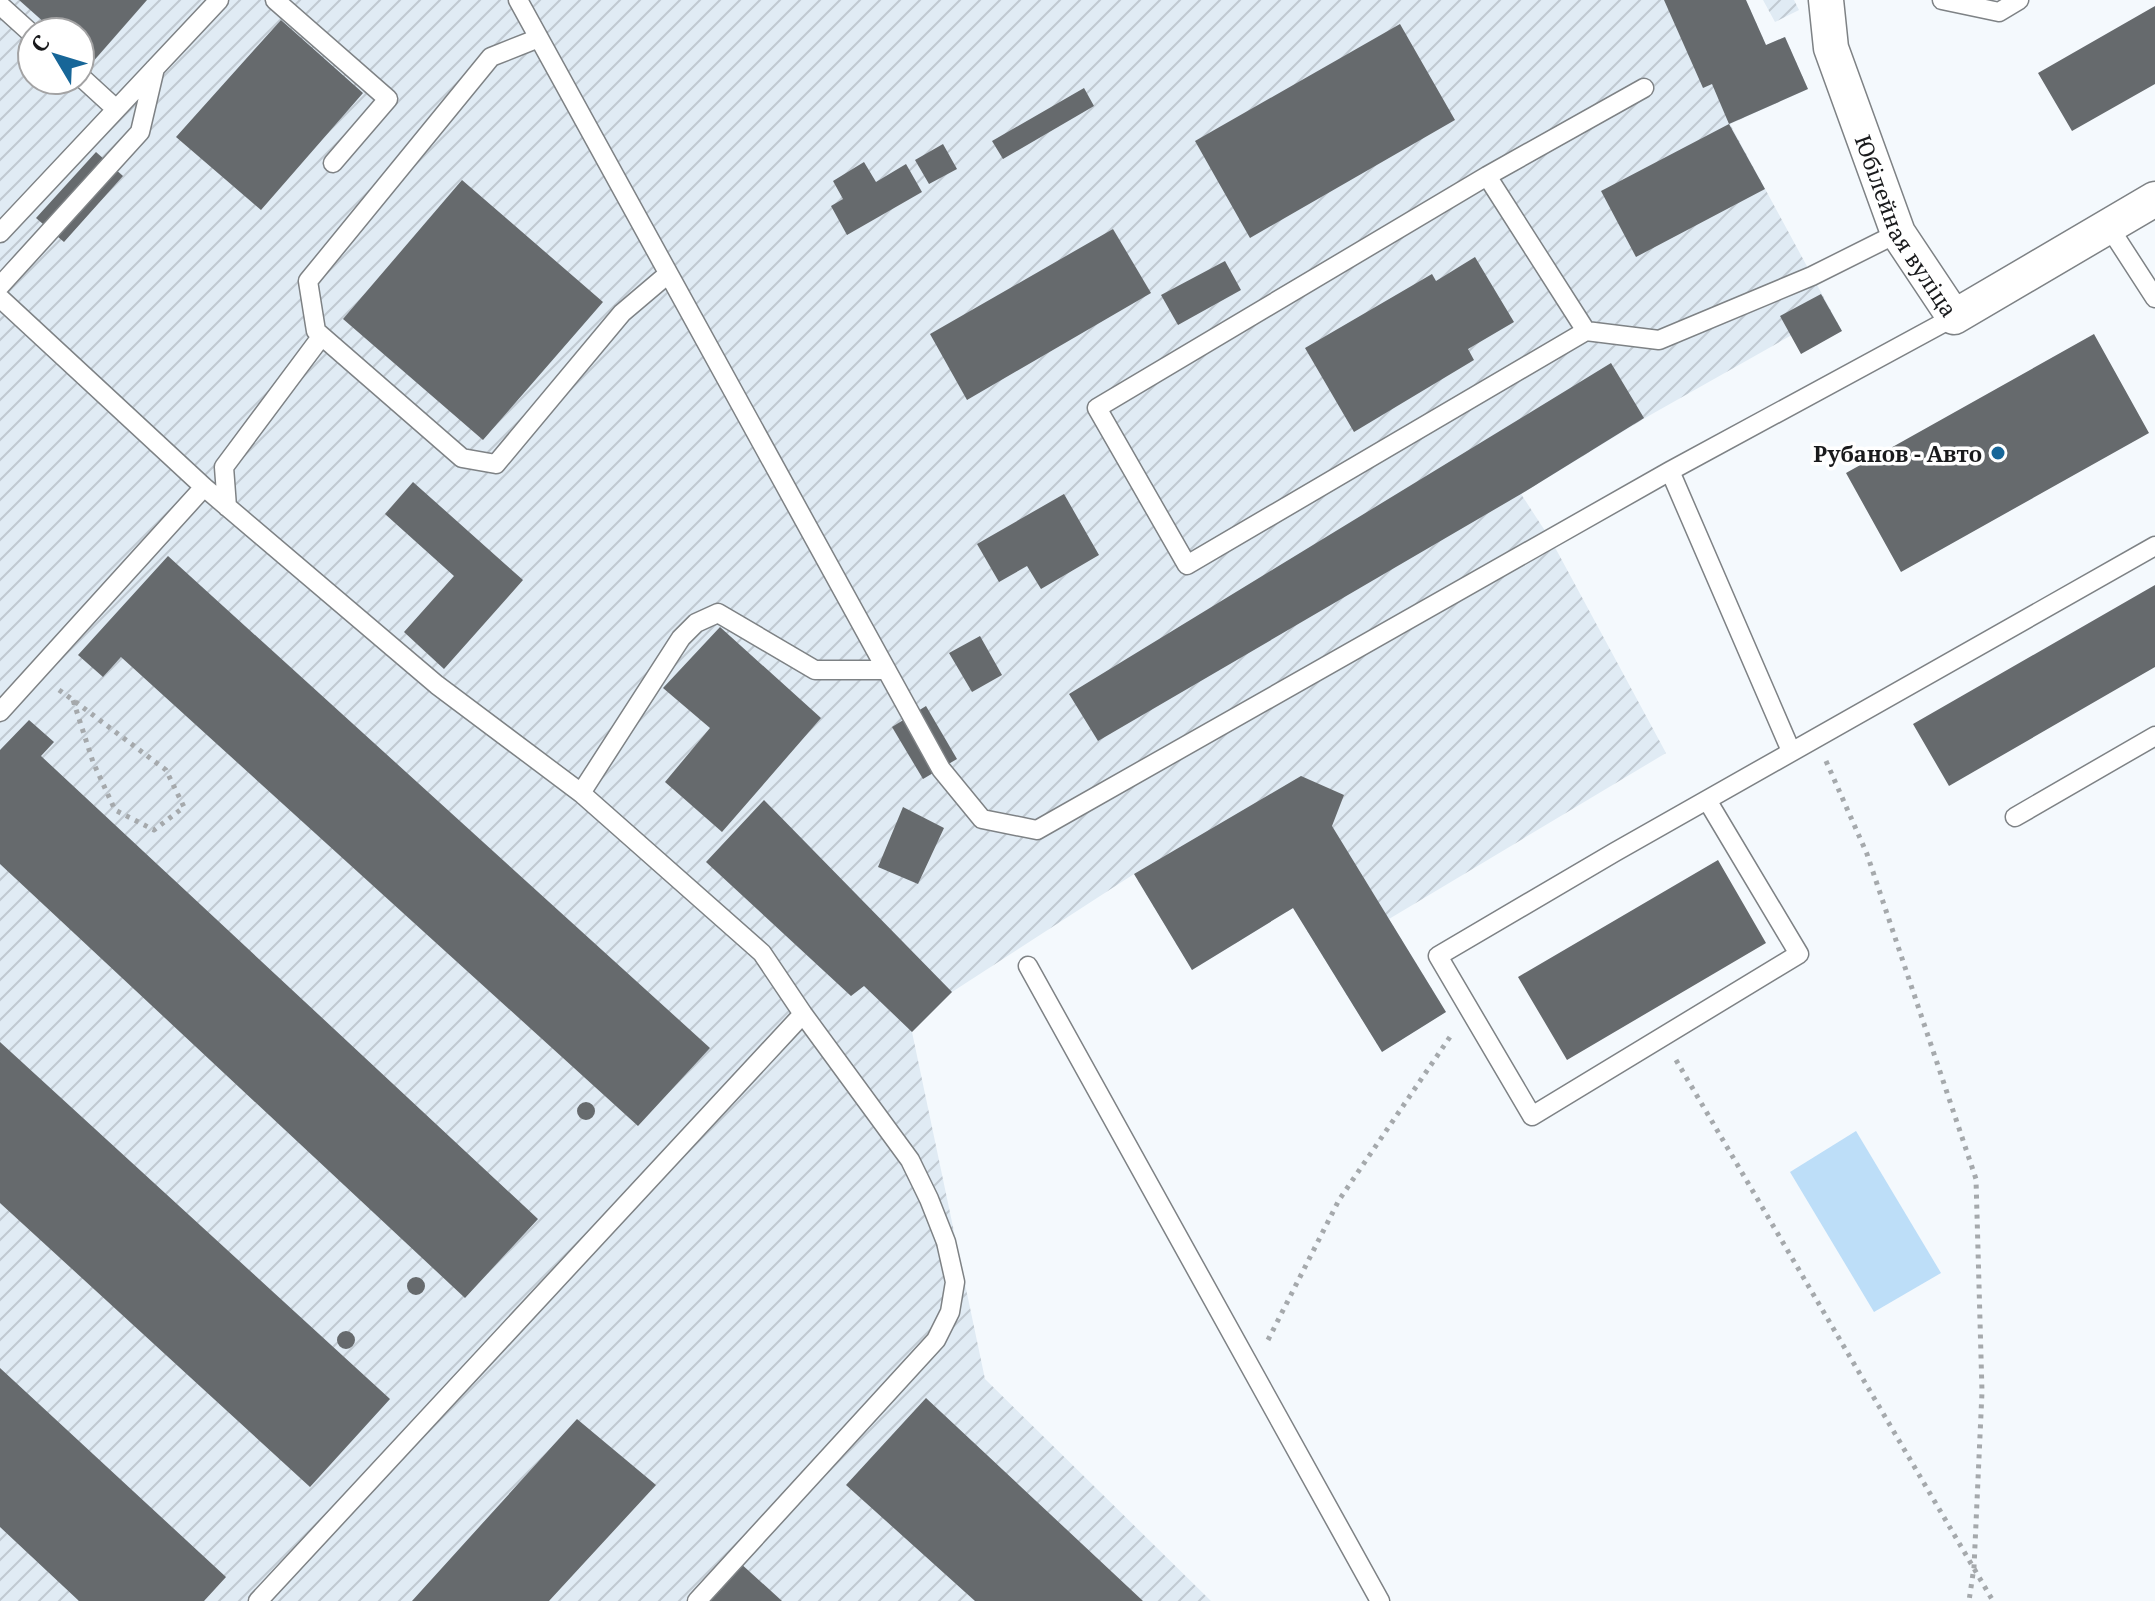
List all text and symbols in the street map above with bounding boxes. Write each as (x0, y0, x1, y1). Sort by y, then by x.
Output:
north arrow (16, 16, 96, 96)
text: С (23, 28, 56, 58)
street label: Юбілейная вуліца (1849, 130, 1965, 323)
place label: Рубанов - Авто (1813, 438, 1982, 468)
marker: Рубанов - Авто (1989, 444, 2007, 462)

